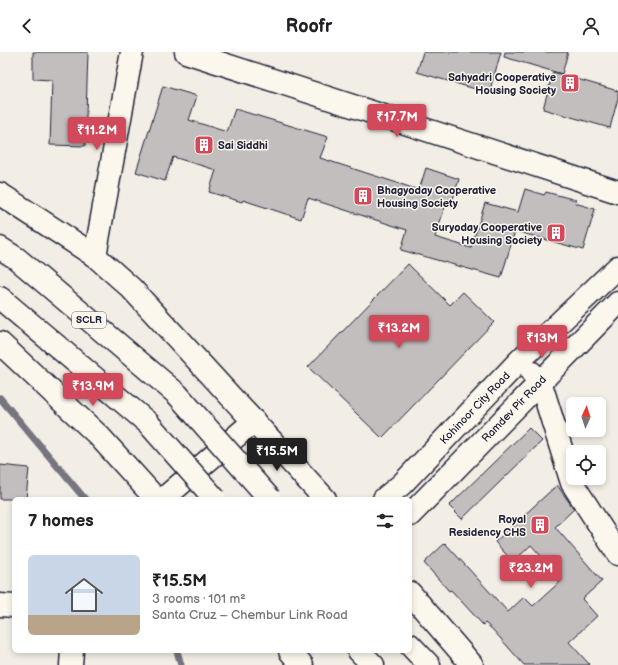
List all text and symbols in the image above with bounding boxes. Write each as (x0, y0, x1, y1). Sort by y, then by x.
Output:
icon: back (16, 15, 38, 37)
icon: person (580, 15, 602, 37)
text: Roofr (286, 16, 332, 37)
place label: Sahyadri Cooperative Housing Society (448, 71, 556, 97)
building icon: Sahyadri Cooperative Housing Society (559, 72, 581, 94)
pin: ₹17.7M (364, 104, 430, 138)
text: ₹17.7M (376, 109, 418, 125)
pin: ₹11.2M (64, 117, 130, 151)
text: ₹11.2M (77, 122, 117, 138)
building icon: Sai Siddhi (193, 134, 215, 156)
place label: Sai Siddhi (218, 139, 268, 152)
place label: Bhagyoday Cooperative Housing Society (377, 184, 496, 210)
building icon: Bhagyoday Cooperative Housing Society (352, 185, 374, 207)
place label: Suryoday Cooperative Housing Society (432, 221, 542, 247)
building icon: Suryoday Cooperative Housing Society (545, 222, 567, 244)
road number: SCLR (72, 312, 106, 328)
pin: ₹13.2M (366, 315, 432, 349)
text: ₹13.2M (378, 320, 420, 336)
pin: ₹13M (518, 325, 566, 359)
text: ₹13M (526, 330, 558, 346)
street label: Kohinoor City Road (437, 369, 513, 447)
pin: ₹13.9M (60, 373, 126, 407)
street label: Ramdev Pir Road (479, 373, 549, 445)
text: ₹13.9M (72, 378, 114, 394)
north arrow (566, 397, 606, 437)
map controls (566, 397, 606, 485)
pin: ₹15.5M (244, 438, 310, 472)
text: ₹15.5M (256, 443, 298, 459)
button: locate (566, 445, 606, 485)
icon: filters (374, 510, 396, 532)
text: 7 homes (28, 511, 94, 531)
place label: Royal Residency CHS (449, 513, 526, 539)
building icon: Royal Residency CHS (529, 514, 551, 536)
pin: ₹23.2M (498, 555, 564, 589)
text: ₹23.2M (509, 560, 553, 576)
icon: home (60, 571, 108, 619)
text: ₹15.5M (152, 571, 207, 591)
text: 3 rooms · 101 m² (152, 591, 246, 607)
text: Santa Cruz – Chembur Link Road (152, 607, 348, 623)

